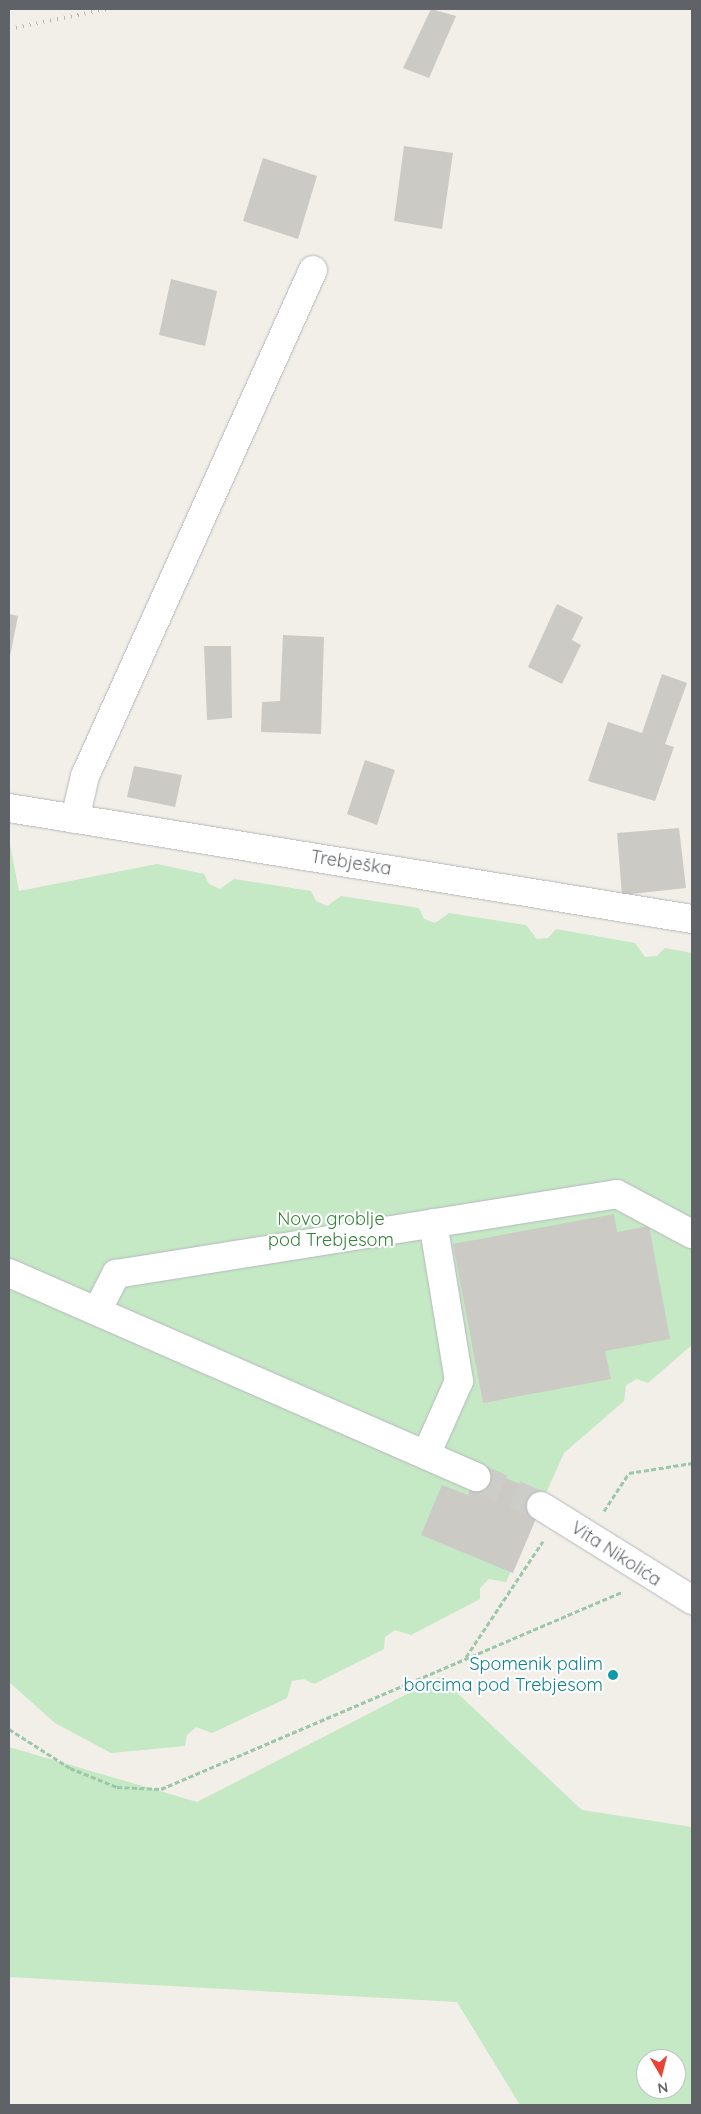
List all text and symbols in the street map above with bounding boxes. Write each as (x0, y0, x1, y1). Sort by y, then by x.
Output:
street label: Trebješka (309, 846, 393, 880)
park label: Novo groblje pod Trebjesom (268, 1209, 394, 1252)
street label: Vita Nikolića (567, 1517, 665, 1591)
place label: Spomenik palim borcima pod Trebjesom (404, 1654, 603, 1696)
marker: Spomenik palim borcima pod Trebjesom (607, 1669, 619, 1681)
north arrow (636, 2049, 686, 2099)
text: N (657, 2078, 669, 2097)

